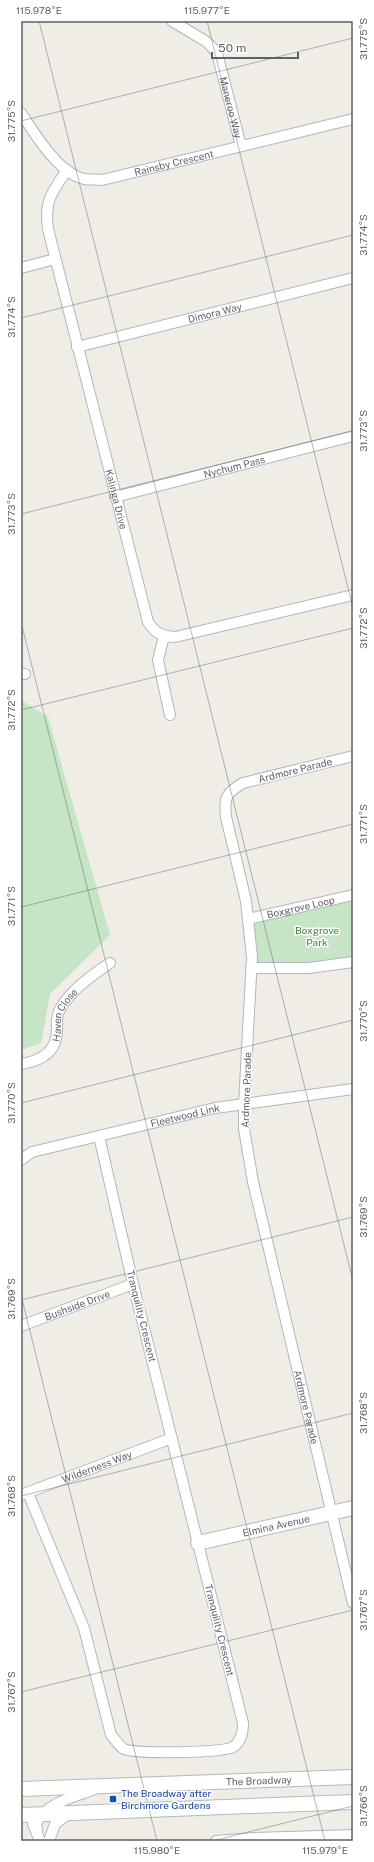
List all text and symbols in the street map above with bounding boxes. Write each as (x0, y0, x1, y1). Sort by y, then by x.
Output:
text: 115.978°E (16, 4, 62, 16)
text: 115.977°E (184, 4, 230, 16)
text: 31.775°S (357, 18, 369, 60)
scale bar (212, 34, 298, 60)
text: 50 m (218, 41, 246, 55)
street label: Maneroo Way (217, 76, 245, 140)
text: 31.775°S (5, 100, 17, 142)
street label: Rainsby Crescent (133, 147, 215, 178)
text: 31.774°S (357, 214, 369, 256)
text: 31.774°S (5, 296, 17, 338)
street label: Dimora Way (187, 300, 244, 325)
text: 31.773°S (357, 410, 369, 452)
street label: Nychum Pass (202, 453, 266, 480)
street label: Kalinga Drive (103, 468, 130, 531)
text: 31.773°S (5, 493, 17, 535)
text: 31.772°S (357, 607, 369, 649)
text: 31.772°S (5, 689, 17, 731)
street label: Ardmore Parade (257, 755, 334, 785)
text: 31.771°S (357, 804, 369, 844)
text: 31.771°S (5, 886, 17, 926)
street label: Boxgrove Loop (266, 893, 336, 921)
park label: Boxgrove Park (295, 924, 339, 948)
street label: Haven Close (50, 985, 80, 1043)
text: 31.770°S (357, 1000, 369, 1042)
street label: Ardmore Parade (239, 1052, 253, 1128)
text: 31.770°S (5, 1082, 17, 1124)
street label: Fleetwood Link (149, 1101, 221, 1129)
text: 31.769°S (357, 1196, 369, 1238)
street label: Tranquility Crescent (125, 1269, 159, 1363)
text: 31.769°S (5, 1278, 17, 1320)
street label: Bushside Drive (43, 1287, 112, 1323)
street label: Ardmore Parade (292, 1369, 321, 1446)
text: 31.768°S (357, 1392, 369, 1434)
street label: Wilderness Way (60, 1447, 134, 1485)
text: 31.768°S (5, 1475, 17, 1517)
street label: Elmina Avenue (241, 1512, 311, 1539)
street label: Tranquility Crescent (203, 1583, 237, 1677)
text: 31.767°S (357, 1589, 369, 1631)
text: 31.767°S (5, 1671, 17, 1713)
street label: The Broadway (226, 1773, 293, 1788)
text: 31.766°S (357, 1785, 369, 1827)
place label: The Broadway after Birchmore Gardens (121, 1787, 212, 1811)
marker: The Broadway after Birchmore Gardens (108, 1794, 118, 1804)
text: 115.980°E (134, 1844, 180, 1856)
text: 115.979°E (302, 1844, 348, 1856)

